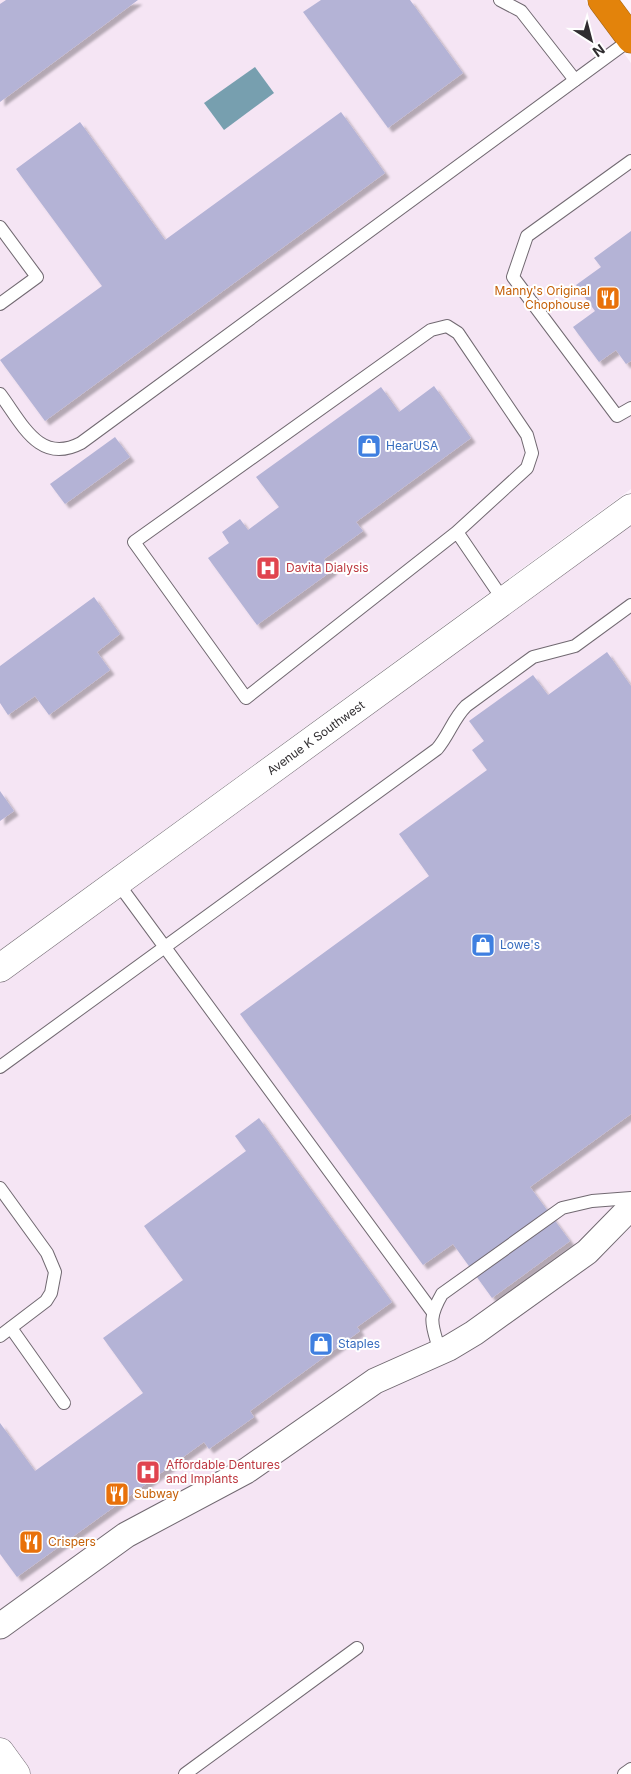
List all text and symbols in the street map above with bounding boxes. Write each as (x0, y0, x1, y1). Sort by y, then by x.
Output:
north arrow (566, 15, 616, 65)
text: N (590, 41, 608, 61)
place label: Manny's Original Chophouse (495, 283, 590, 312)
restaurant icon: Manny's Original Chophouse (595, 285, 621, 311)
shop icon: HearUSA (356, 433, 382, 459)
place label: HearUSA (386, 438, 438, 453)
hospital icon: Davita Dialysis (255, 555, 281, 581)
place label: Davita Dialysis (286, 560, 369, 575)
street label: Avenue K Southwest (264, 697, 367, 778)
shop icon: Lowe's (470, 932, 496, 958)
place label: Lowe's (500, 937, 540, 952)
shop icon: Staples (308, 1331, 334, 1357)
place label: Staples (338, 1336, 380, 1351)
place label: Affordable Dentures and Implants (166, 1457, 280, 1486)
hospital icon: Affordable Dentures and Implants (135, 1459, 161, 1485)
restaurant icon: Subway (104, 1481, 130, 1507)
place label: Subway (134, 1486, 179, 1501)
restaurant icon: Crispers (18, 1529, 44, 1555)
place label: Crispers (48, 1534, 96, 1549)

